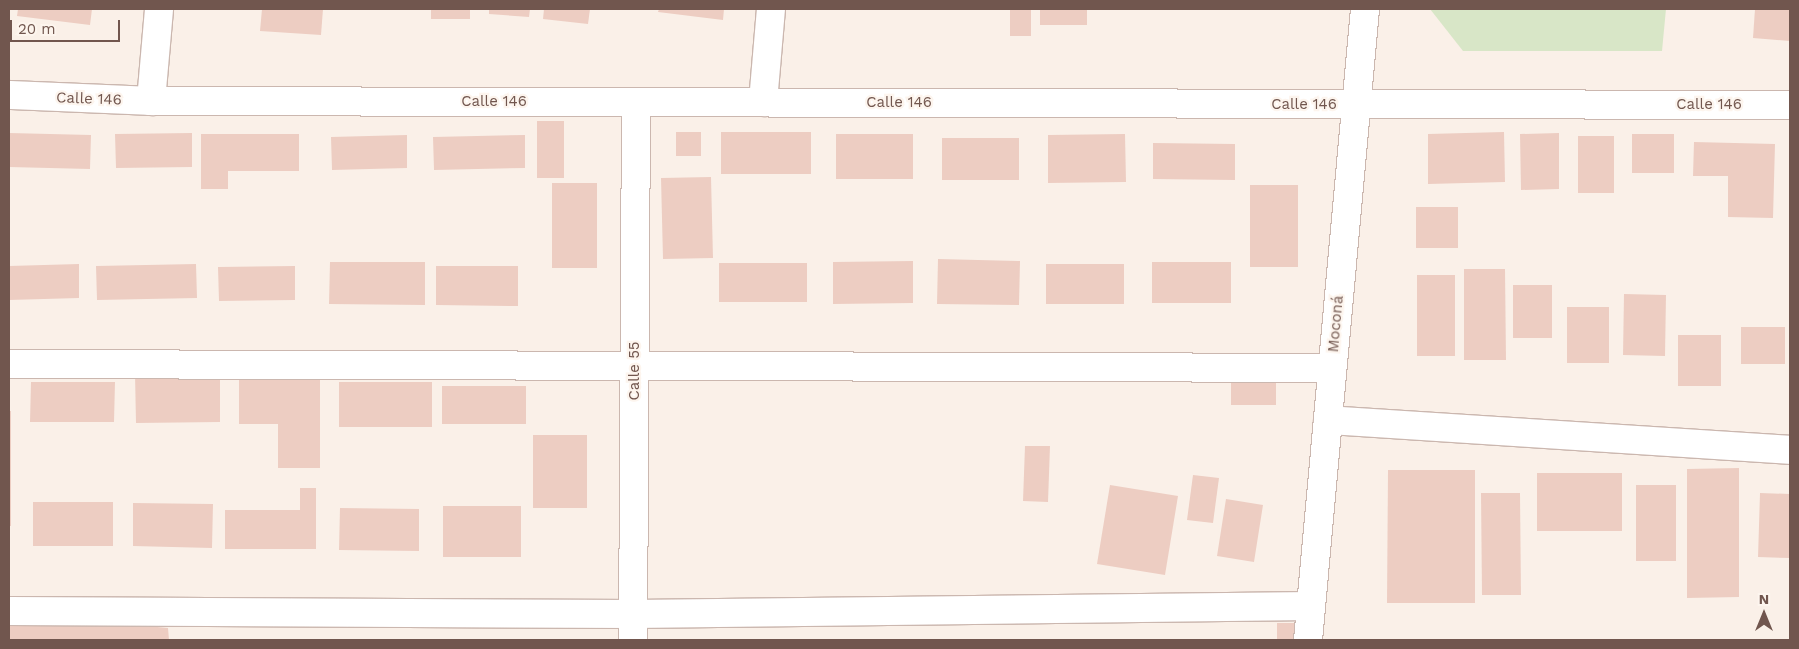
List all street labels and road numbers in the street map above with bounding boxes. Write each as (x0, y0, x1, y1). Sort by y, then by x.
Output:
street label: Calle 146 (56, 89, 122, 109)
street label: Calle 146 (461, 93, 527, 111)
street label: Calle 146 (866, 94, 932, 112)
street label: Calle 146 (1271, 96, 1337, 114)
street label: Calle 146 (1676, 96, 1742, 114)
street label: Moconá (1325, 295, 1347, 353)
street label: Calle 55 (626, 341, 644, 401)

